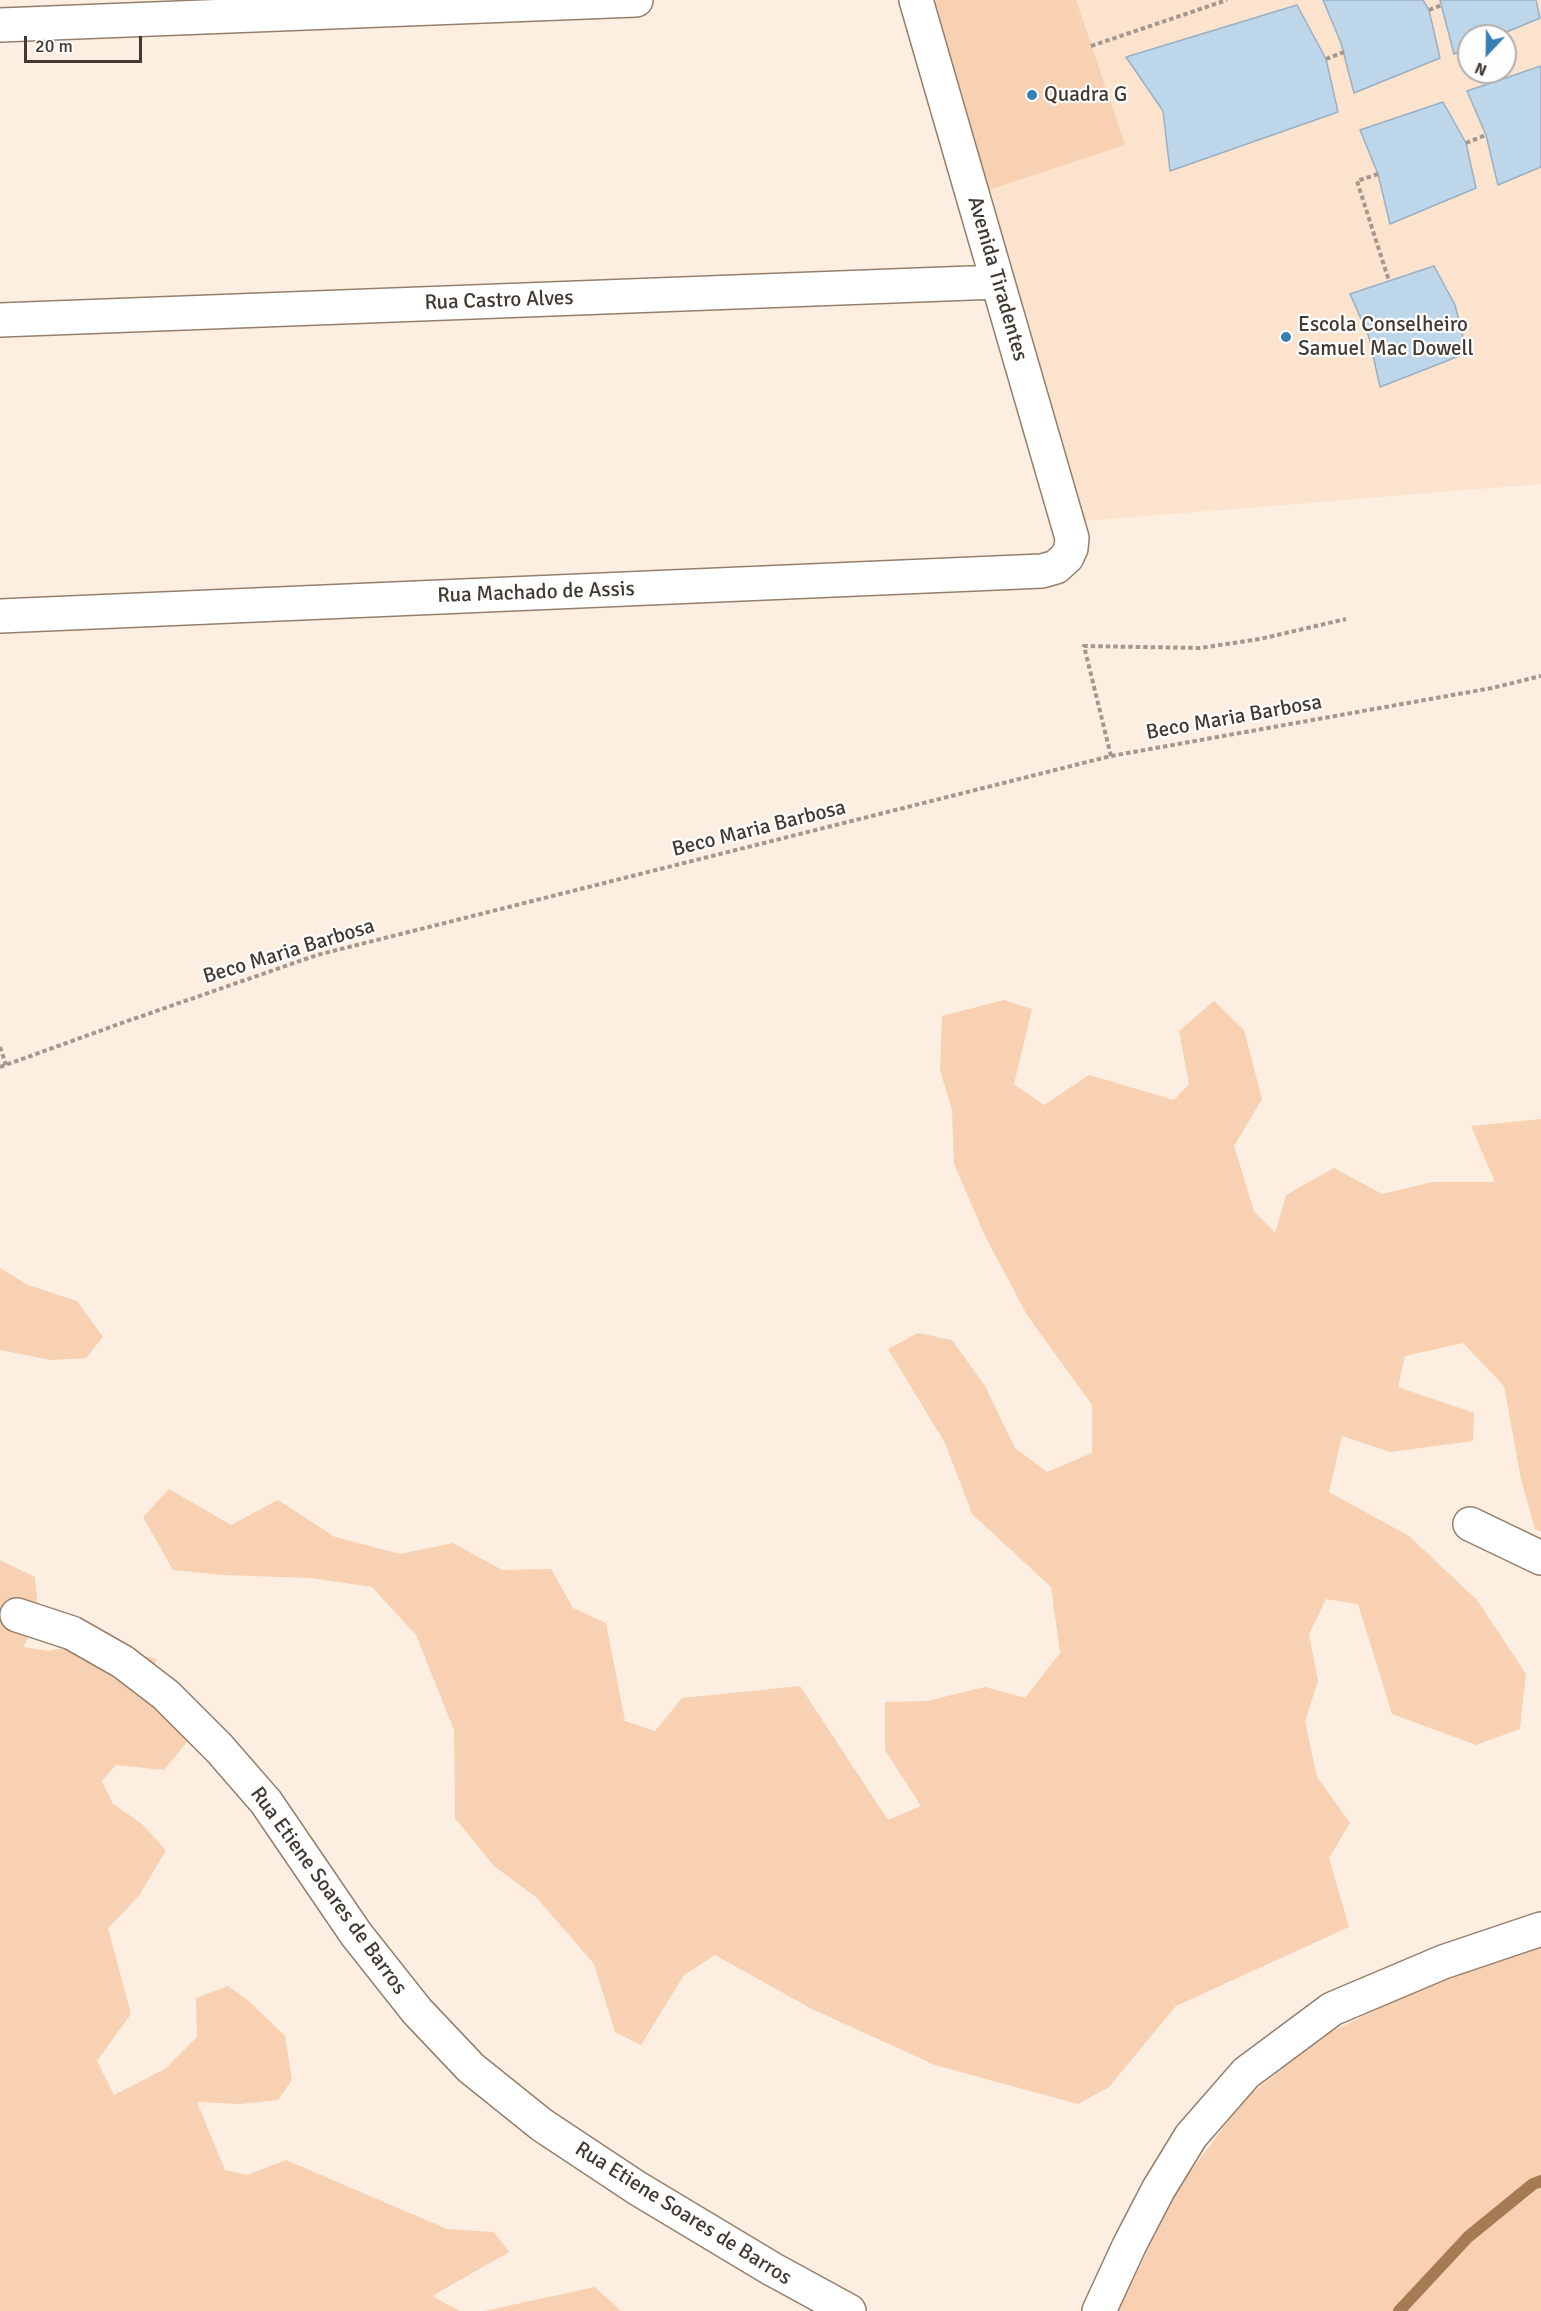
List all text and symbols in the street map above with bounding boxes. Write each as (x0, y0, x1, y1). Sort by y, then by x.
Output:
scale bar (27, 24, 146, 62)
north arrow (1457, 24, 1517, 84)
text: 20 m (35, 35, 73, 57)
text: N (1472, 57, 1490, 80)
place label: Quadra G (1044, 82, 1127, 108)
marker: Quadra G (1025, 88, 1039, 102)
street label: Avenida Tiradentes (961, 194, 1033, 364)
street label: Rua Castro Alves (424, 286, 574, 316)
place label: Escola Conselheiro Samuel Mac Dowell (1298, 312, 1474, 362)
marker: Escola Conselheiro Samuel Mac Dowell (1279, 330, 1293, 344)
street label: Rua Machado de Assis (437, 577, 635, 609)
street label: Beco Maria Barbosa (1144, 690, 1324, 746)
street label: Beco Maria Barbosa (670, 795, 848, 863)
street label: Beco Maria Barbosa (200, 914, 378, 990)
street label: Rua Etiene Soares de Barros (244, 1782, 412, 2000)
street label: Rua Etiene Soares de Barros (570, 2137, 796, 2291)

